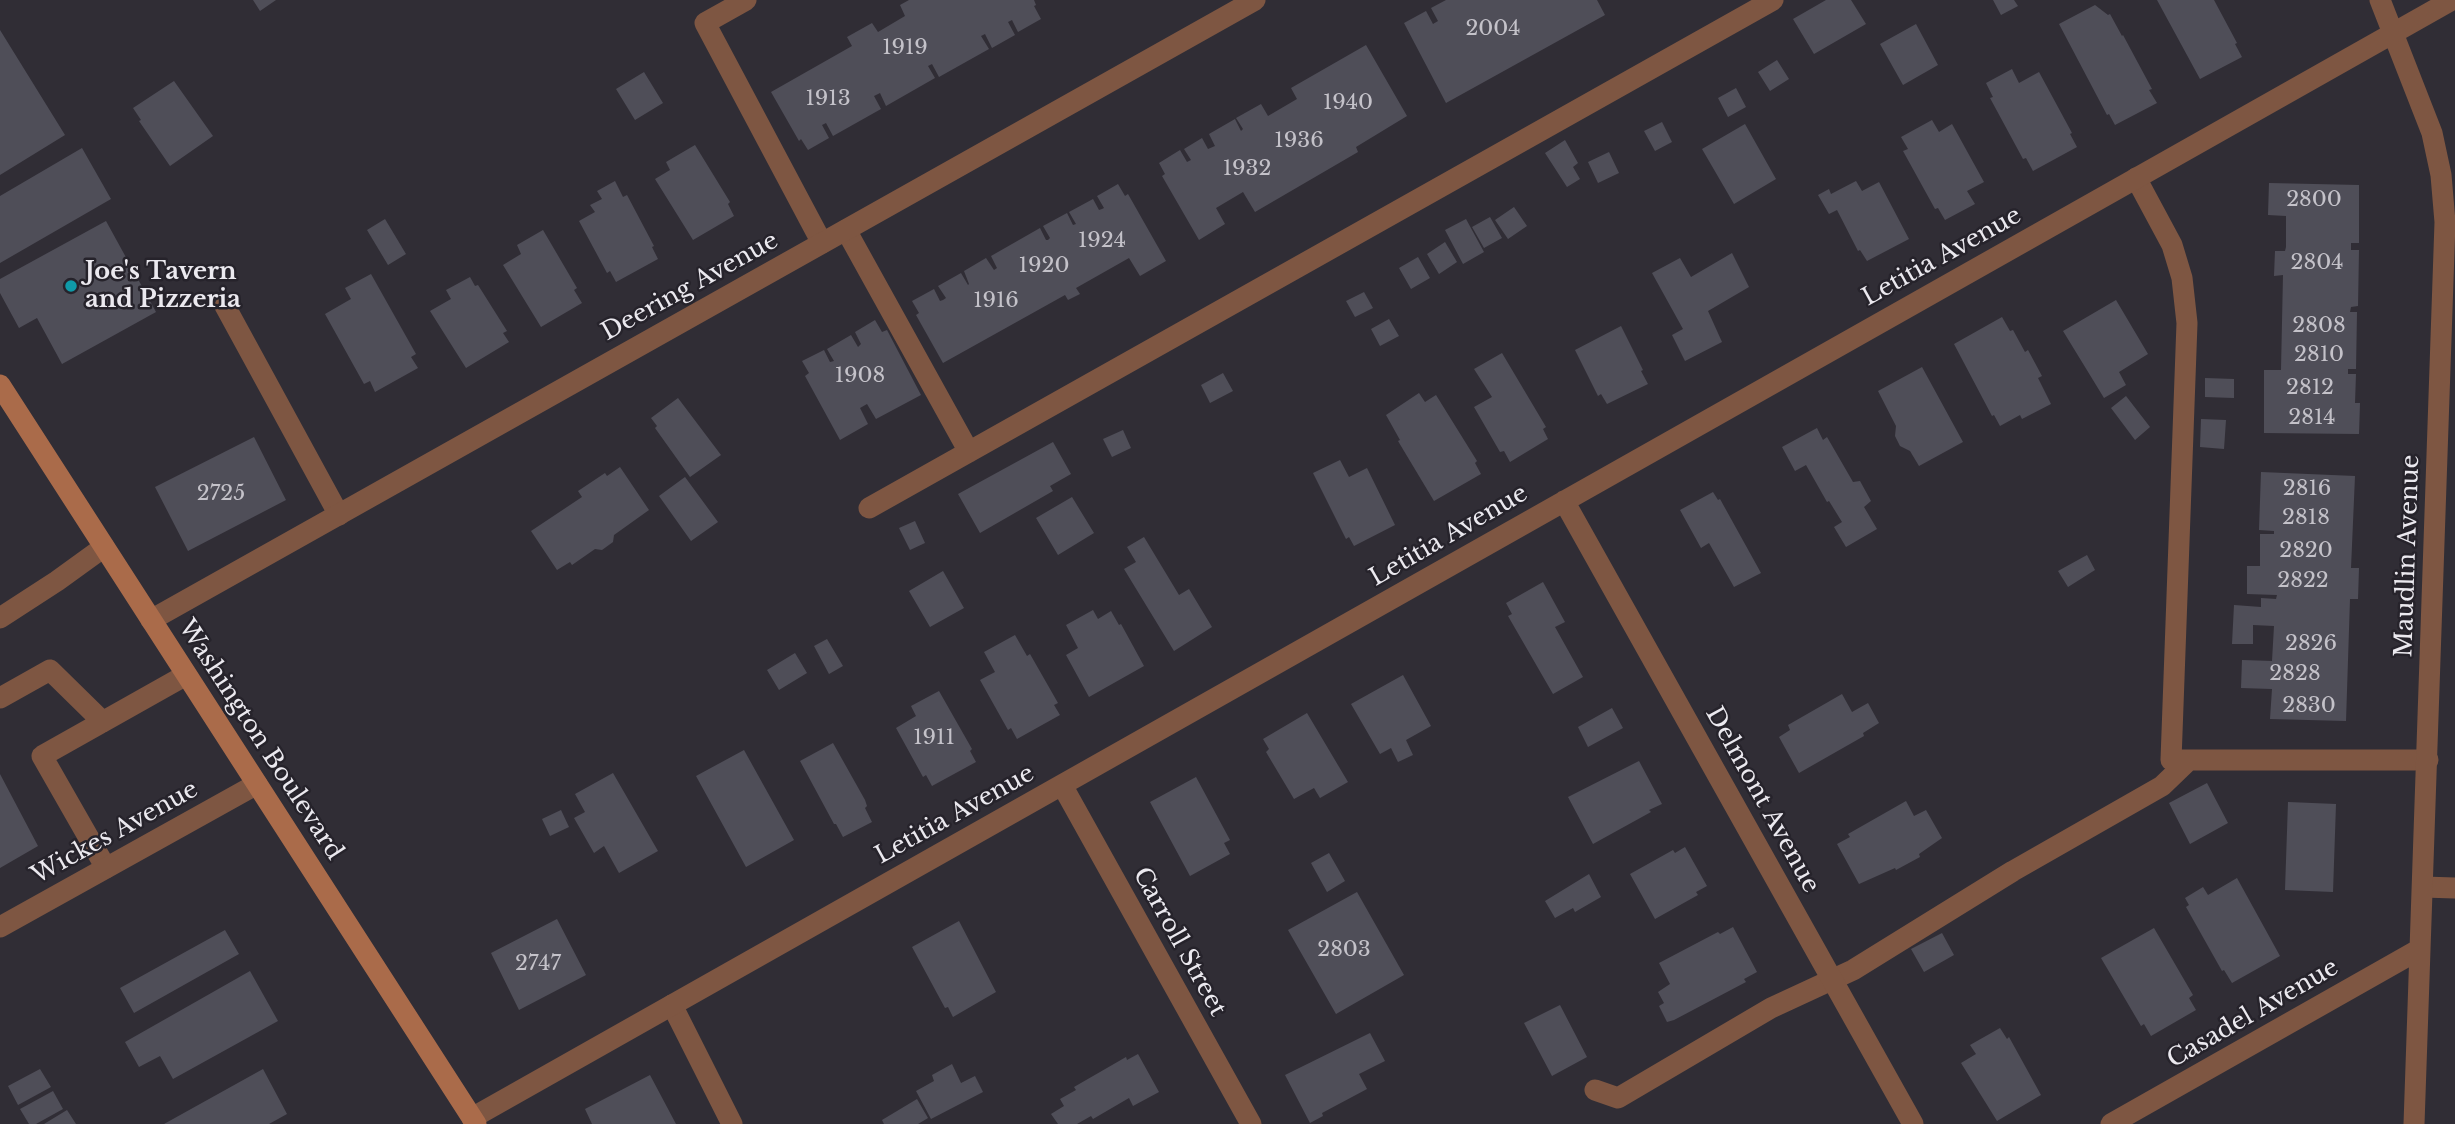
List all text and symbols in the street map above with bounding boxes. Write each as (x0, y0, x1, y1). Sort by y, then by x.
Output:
house number: 2004 (1465, 16, 1521, 42)
house number: 1919 (882, 35, 928, 61)
house number: 1913 (805, 86, 851, 112)
house number: 1940 (1323, 90, 1373, 116)
house number: 1936 (1274, 128, 1324, 154)
house number: 1932 (1223, 156, 1271, 182)
house number: 2800 (2286, 187, 2342, 213)
street label: Letitia Avenue (1857, 201, 2027, 313)
street label: Deering Avenue (597, 227, 783, 347)
house number: 1924 (1078, 228, 1126, 254)
house number: 2804 (2291, 250, 2343, 276)
house number: 1920 (1019, 253, 1069, 279)
place label: Joe's Tavern and Pizzeria (85, 258, 241, 314)
marker: Joe's Tavern and Pizzeria (63, 278, 79, 294)
house number: 1916 (973, 288, 1019, 314)
house number: 2808 (2292, 313, 2346, 339)
house number: 2810 (2294, 342, 2344, 368)
house number: 1908 (835, 363, 885, 389)
house number: 2812 (2286, 375, 2334, 401)
house number: 2814 (2288, 405, 2336, 431)
street label: Maudlin Avenue (2390, 454, 2426, 658)
house number: 2816 (2283, 476, 2331, 502)
street label: Letitia Avenue (1365, 479, 1533, 593)
house number: 2725 (197, 481, 245, 507)
house number: 2818 (2282, 505, 2330, 531)
house number: 2820 (2279, 538, 2333, 564)
house number: 2822 (2277, 568, 2329, 594)
street label: Washington Boulevard (172, 614, 348, 866)
house number: 2826 (2285, 631, 2337, 657)
house number: 2828 (2269, 661, 2321, 687)
house number: 2830 (2282, 693, 2336, 719)
street label: Delmont Avenue (1699, 702, 1825, 898)
house number: 1911 (913, 725, 955, 751)
street label: Letitia Avenue (870, 759, 1040, 871)
street label: Wickes Avenue (27, 775, 203, 891)
street label: Carroll Street (1126, 863, 1232, 1021)
house number: 2803 (1317, 937, 1371, 963)
house number: 2747 (515, 951, 561, 977)
street label: Casadel Avenue (2162, 953, 2344, 1075)

